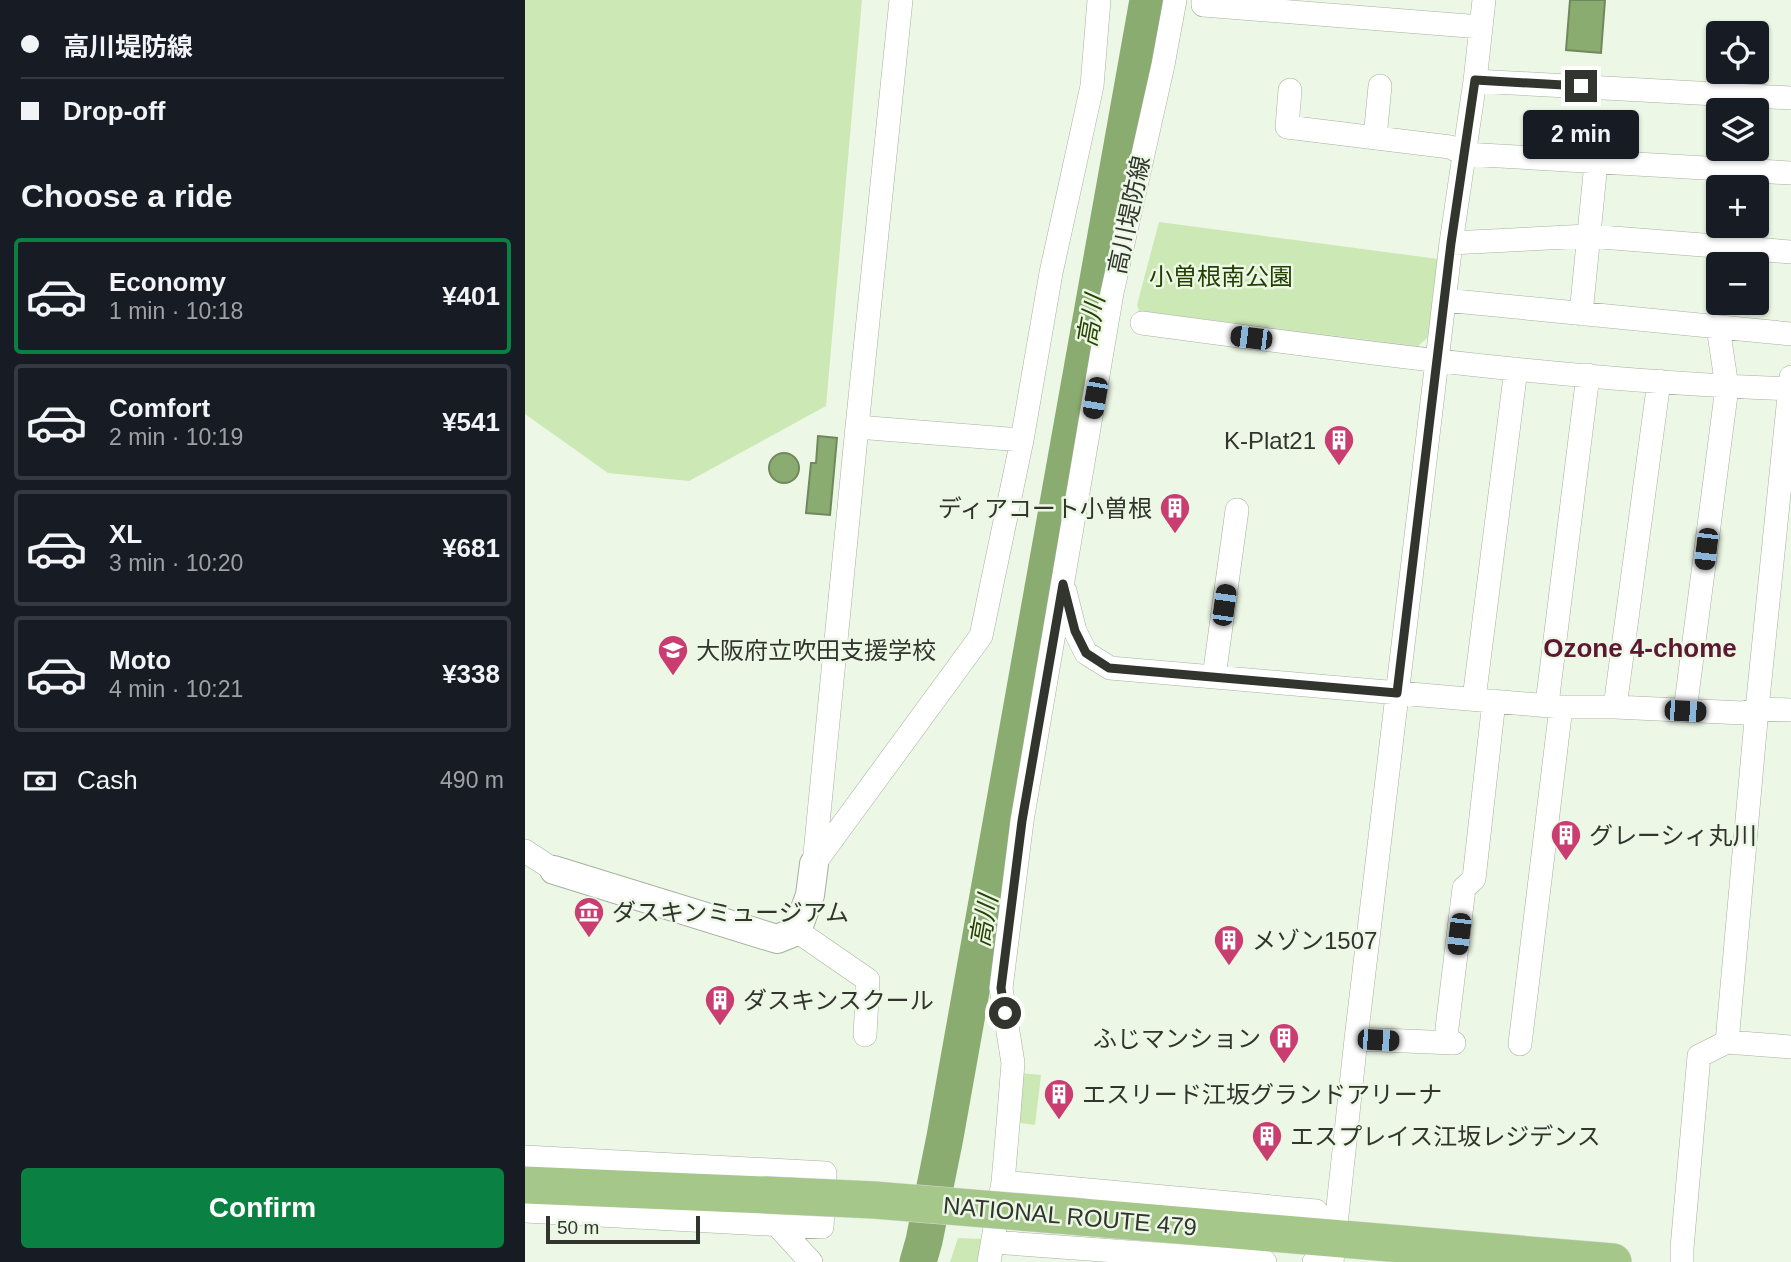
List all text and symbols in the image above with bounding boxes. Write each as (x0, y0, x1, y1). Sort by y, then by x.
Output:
map controls (1706, 21, 1769, 315)
button: locate (1706, 21, 1769, 84)
text: 高川堤防線 (63, 32, 193, 62)
route end (1565, 70, 1597, 102)
text: Drop-off (63, 96, 166, 126)
button: layers (1706, 98, 1769, 161)
callout: 2 min (1523, 110, 1639, 160)
text: 2 min (1551, 121, 1611, 147)
street label: 高川堤防線 (1103, 154, 1155, 276)
button: + (1706, 175, 1769, 238)
text: Choose a ride (21, 178, 233, 214)
button: − (1706, 252, 1769, 315)
park label: 小曽根南公園 (1149, 263, 1293, 290)
icon: car (25, 265, 88, 328)
text: Economy (109, 267, 226, 297)
text: ¥401 (442, 281, 500, 311)
water label: 高川 (1072, 290, 1111, 349)
text: 1 min · 10:18 (109, 298, 243, 324)
car (1229, 325, 1274, 351)
car (1082, 375, 1109, 421)
icon: car (25, 391, 88, 454)
text: Comfort (109, 393, 210, 423)
text: ¥541 (442, 407, 500, 437)
building icon: K-Plat21 (1322, 423, 1356, 467)
text: 2 min · 10:19 (109, 424, 243, 450)
place label: K-Plat21 (1224, 427, 1316, 454)
building icon: ディアコート小曽根 (1158, 491, 1192, 535)
place label: ディアコート小曽根 (938, 495, 1152, 522)
icon: car (25, 517, 88, 580)
text: XL (109, 519, 142, 549)
car (1694, 527, 1719, 571)
text: ¥681 (442, 533, 500, 563)
text: 3 min · 10:20 (109, 550, 243, 576)
car (1211, 583, 1238, 627)
school or university icon: 大阪府立吹田支援学校 (656, 633, 690, 677)
district label: Ozone 4-chome (1543, 633, 1737, 663)
place label: 大阪府立吹田支援学校 (696, 637, 936, 664)
icon: car (25, 643, 88, 706)
text: Moto (109, 645, 171, 675)
text: ¥338 (442, 659, 500, 689)
text: 4 min · 10:21 (109, 676, 243, 702)
car (1664, 699, 1707, 723)
icon: cash (21, 762, 59, 800)
text: Cash (77, 765, 138, 795)
text: 490 m (440, 767, 504, 793)
building icon: グレーシィ丸川 (1549, 818, 1583, 862)
place label: グレーシィ丸川 (1589, 822, 1757, 849)
water label: 高川 (965, 890, 1004, 949)
museum icon: ダスキンミュージアム (572, 895, 606, 939)
place label: ダスキンミュージアム (612, 899, 849, 926)
car (1447, 912, 1472, 956)
building icon: メゾン1507 (1212, 923, 1246, 967)
place label: メゾン1507 (1252, 927, 1377, 954)
building icon: ダスキンスクール (703, 983, 737, 1027)
place label: ダスキンスクール (743, 987, 934, 1014)
route start (989, 997, 1021, 1029)
building icon: ふじマンション (1267, 1021, 1301, 1065)
place label: ふじマンション (1093, 1025, 1261, 1052)
car (1357, 1028, 1400, 1052)
building icon: エスリード江坂グランドアリーナ (1042, 1077, 1076, 1121)
place label: エスリード江坂グランドアリーナ (1082, 1081, 1442, 1108)
building icon: エスプレイス江坂レジデンス (1250, 1119, 1284, 1163)
place label: エスプレイス江坂レジデンス (1290, 1123, 1601, 1150)
button: Confirm (21, 1168, 504, 1248)
street label: NATIONAL ROUTE 479 (942, 1191, 1198, 1241)
scale bar (546, 1213, 700, 1245)
text: 50 m (557, 1217, 599, 1238)

